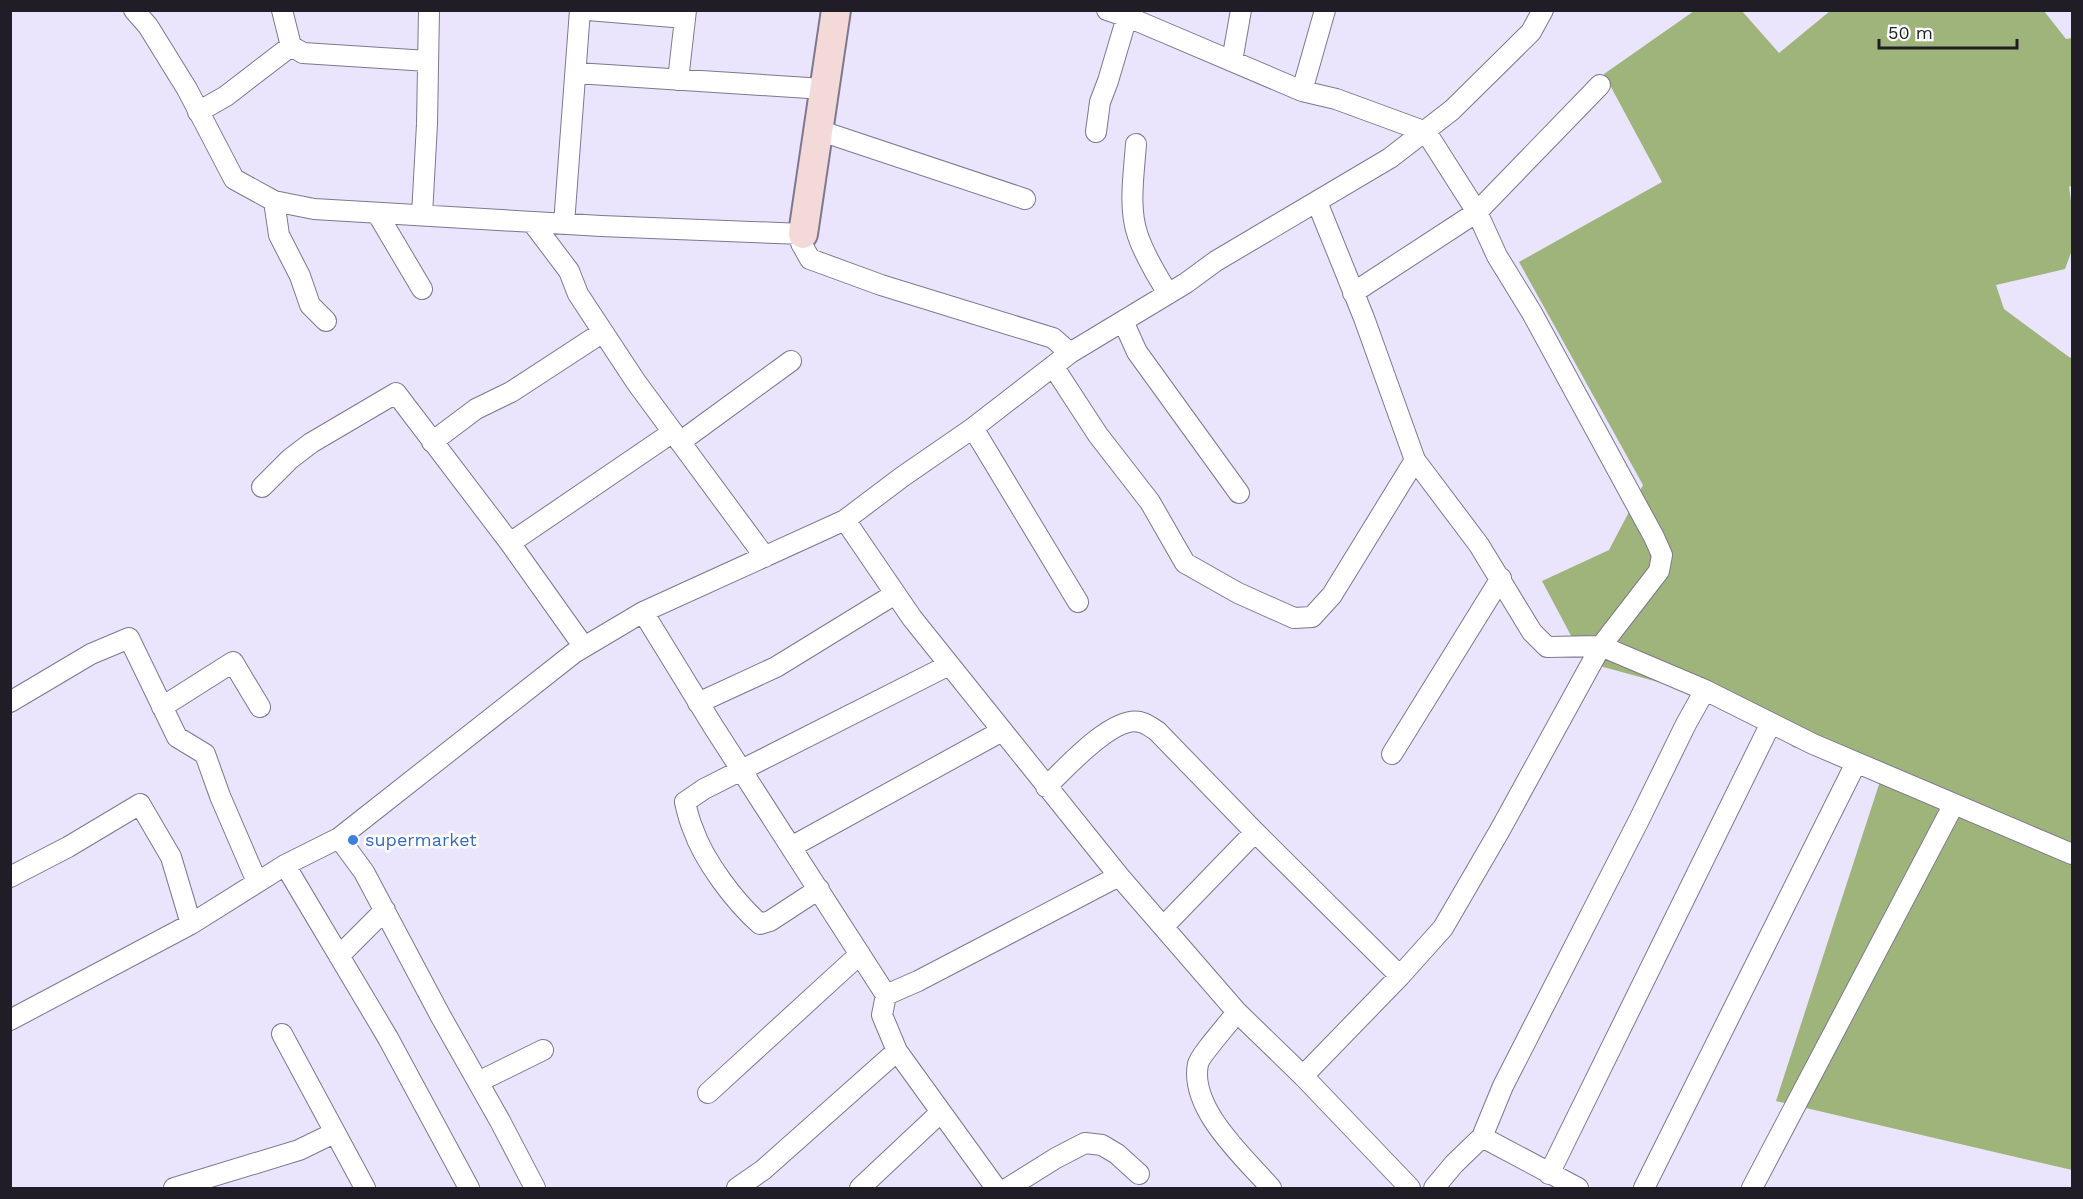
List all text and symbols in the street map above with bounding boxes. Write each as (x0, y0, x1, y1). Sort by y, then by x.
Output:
scale bar (1879, 12, 2017, 50)
text: 50 m (1888, 22, 1933, 43)
place label: supermarket (365, 829, 477, 850)
marker: supermarket (346, 833, 360, 847)

